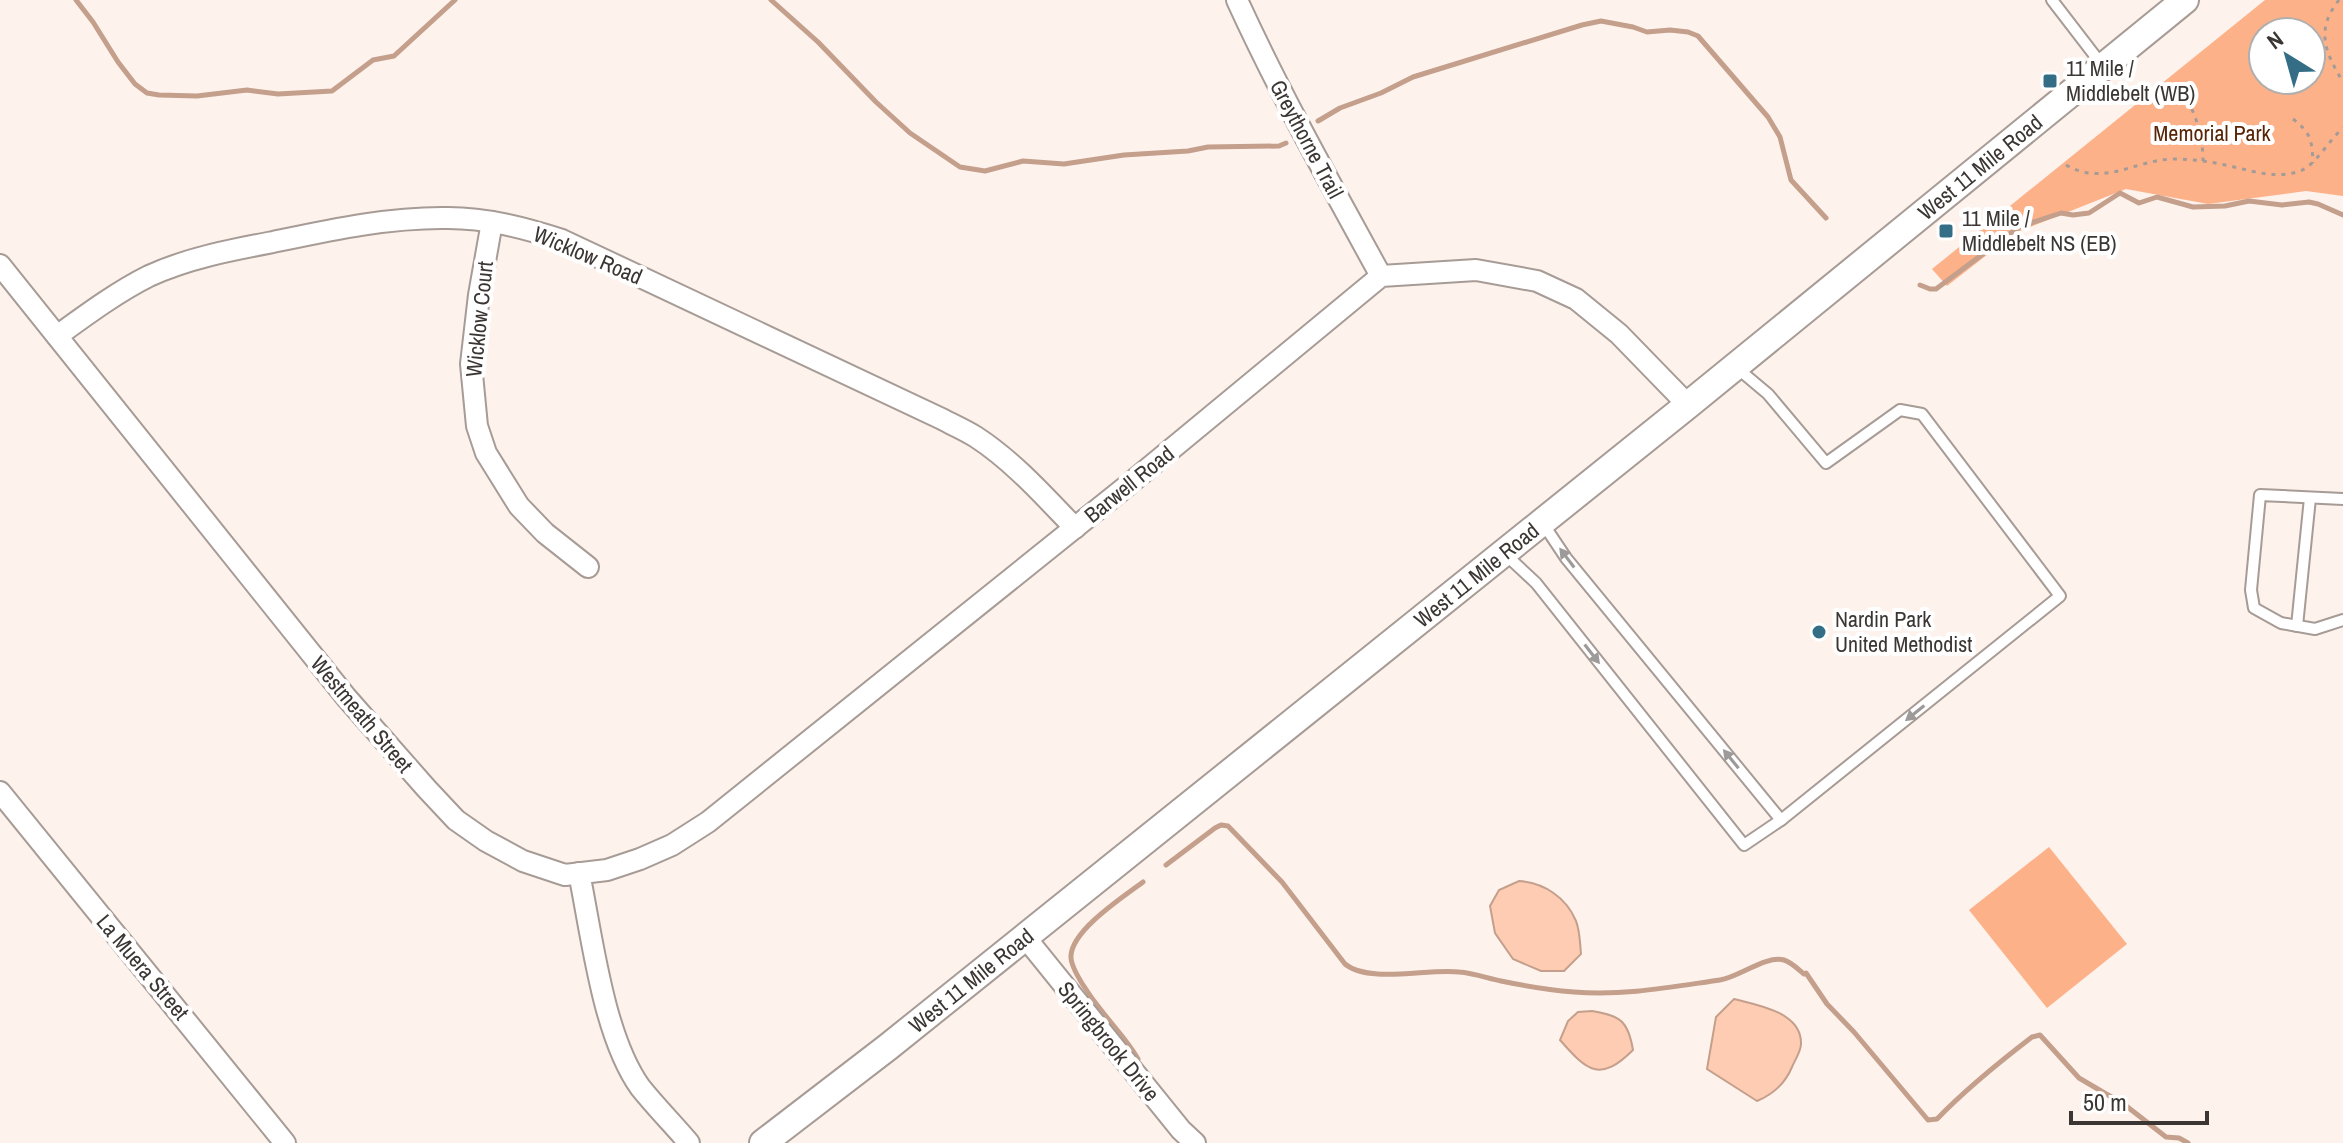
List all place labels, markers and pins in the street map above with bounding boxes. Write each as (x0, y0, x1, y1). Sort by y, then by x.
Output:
place label: 11 Mile / Middlebelt (WB) (2066, 53, 2195, 108)
marker: 11 Mile / Middlebelt (WB) (2041, 72, 2059, 90)
place label: 11 Mile / Middlebelt NS (EB) (1962, 203, 2116, 258)
marker: 11 Mile / Middlebelt NS (EB) (1937, 222, 1955, 240)
place label: Nardin Park United Methodist (1835, 604, 1972, 659)
marker: Nardin Park United Methodist (1810, 623, 1828, 641)

